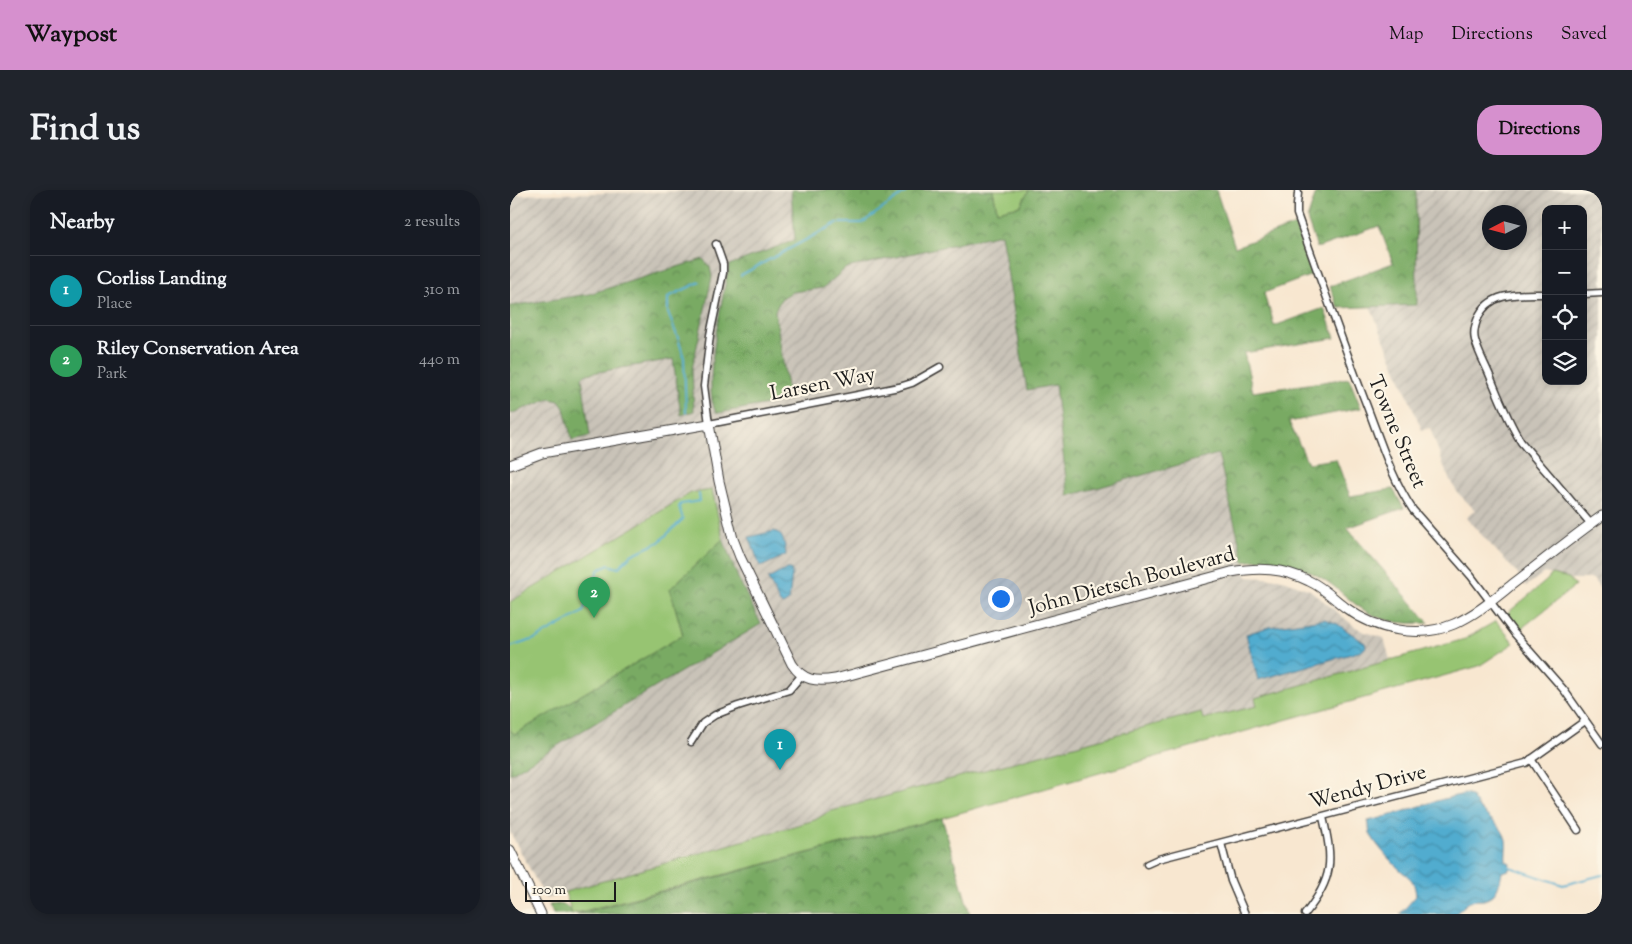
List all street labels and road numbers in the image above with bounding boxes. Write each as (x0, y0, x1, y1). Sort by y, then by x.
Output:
street label: Larsen Way (768, 360, 879, 410)
street label: Towne Street (1359, 371, 1433, 493)
street label: John Dietsch Boulevard (1025, 540, 1239, 624)
street label: Wendy Drive (1306, 758, 1430, 818)

